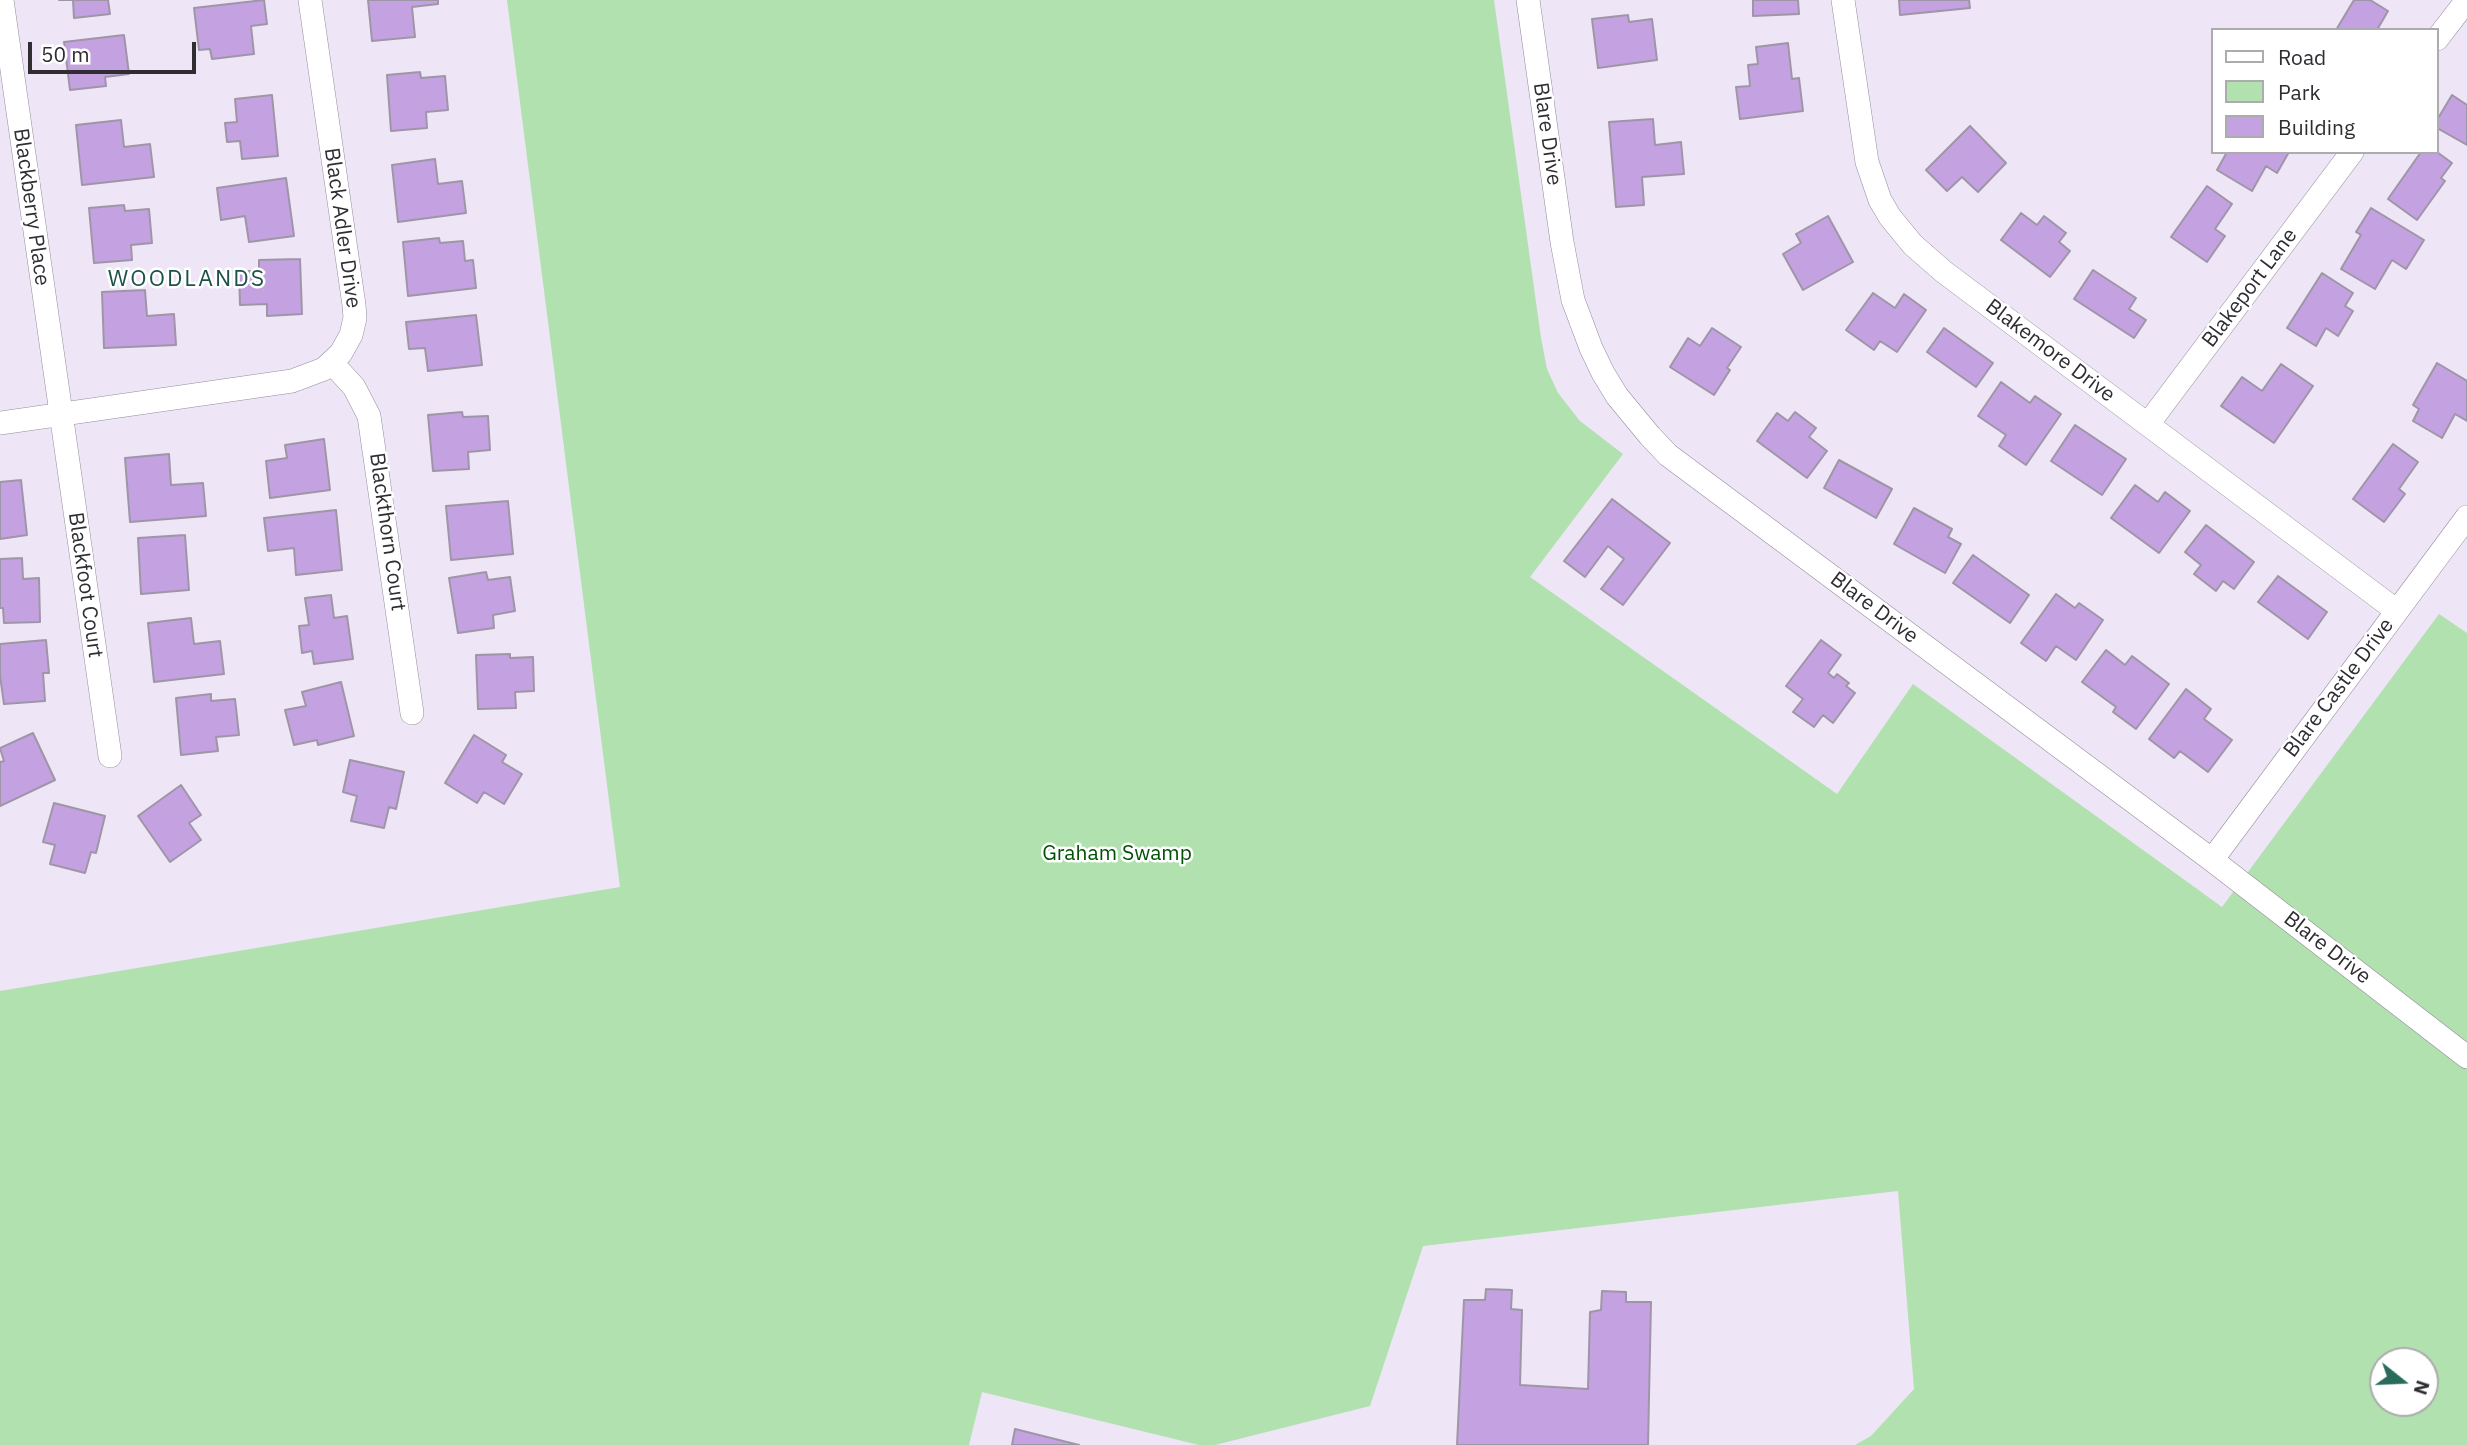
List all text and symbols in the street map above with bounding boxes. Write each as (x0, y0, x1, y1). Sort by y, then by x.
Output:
scale bar (32, 28, 200, 72)
legend (2212, 28, 2439, 154)
text: 50 m (41, 40, 90, 68)
text: Road (2278, 43, 2326, 71)
text: Park (2278, 78, 2321, 106)
street label: Blare Drive (1527, 81, 1567, 187)
text: Building (2278, 113, 2355, 141)
street label: Blackberry Place (7, 127, 55, 287)
street label: Black Adler Drive (318, 146, 366, 310)
street label: Blakeport Lane (2197, 224, 2303, 352)
district label: WOODLANDS (109, 265, 265, 293)
street label: Blakemore Drive (1980, 294, 2120, 408)
street label: Blackthorn Court (363, 451, 411, 613)
street label: Blackfoot Court (62, 511, 108, 659)
street label: Blare Drive (1825, 567, 1923, 649)
street label: Blare Castle Drive (2279, 614, 2399, 762)
park label: Graham Swamp (1042, 841, 1192, 867)
street label: Blare Drive (2278, 906, 2376, 990)
north arrow (2369, 1347, 2439, 1417)
text: N (2409, 1378, 2436, 1398)

